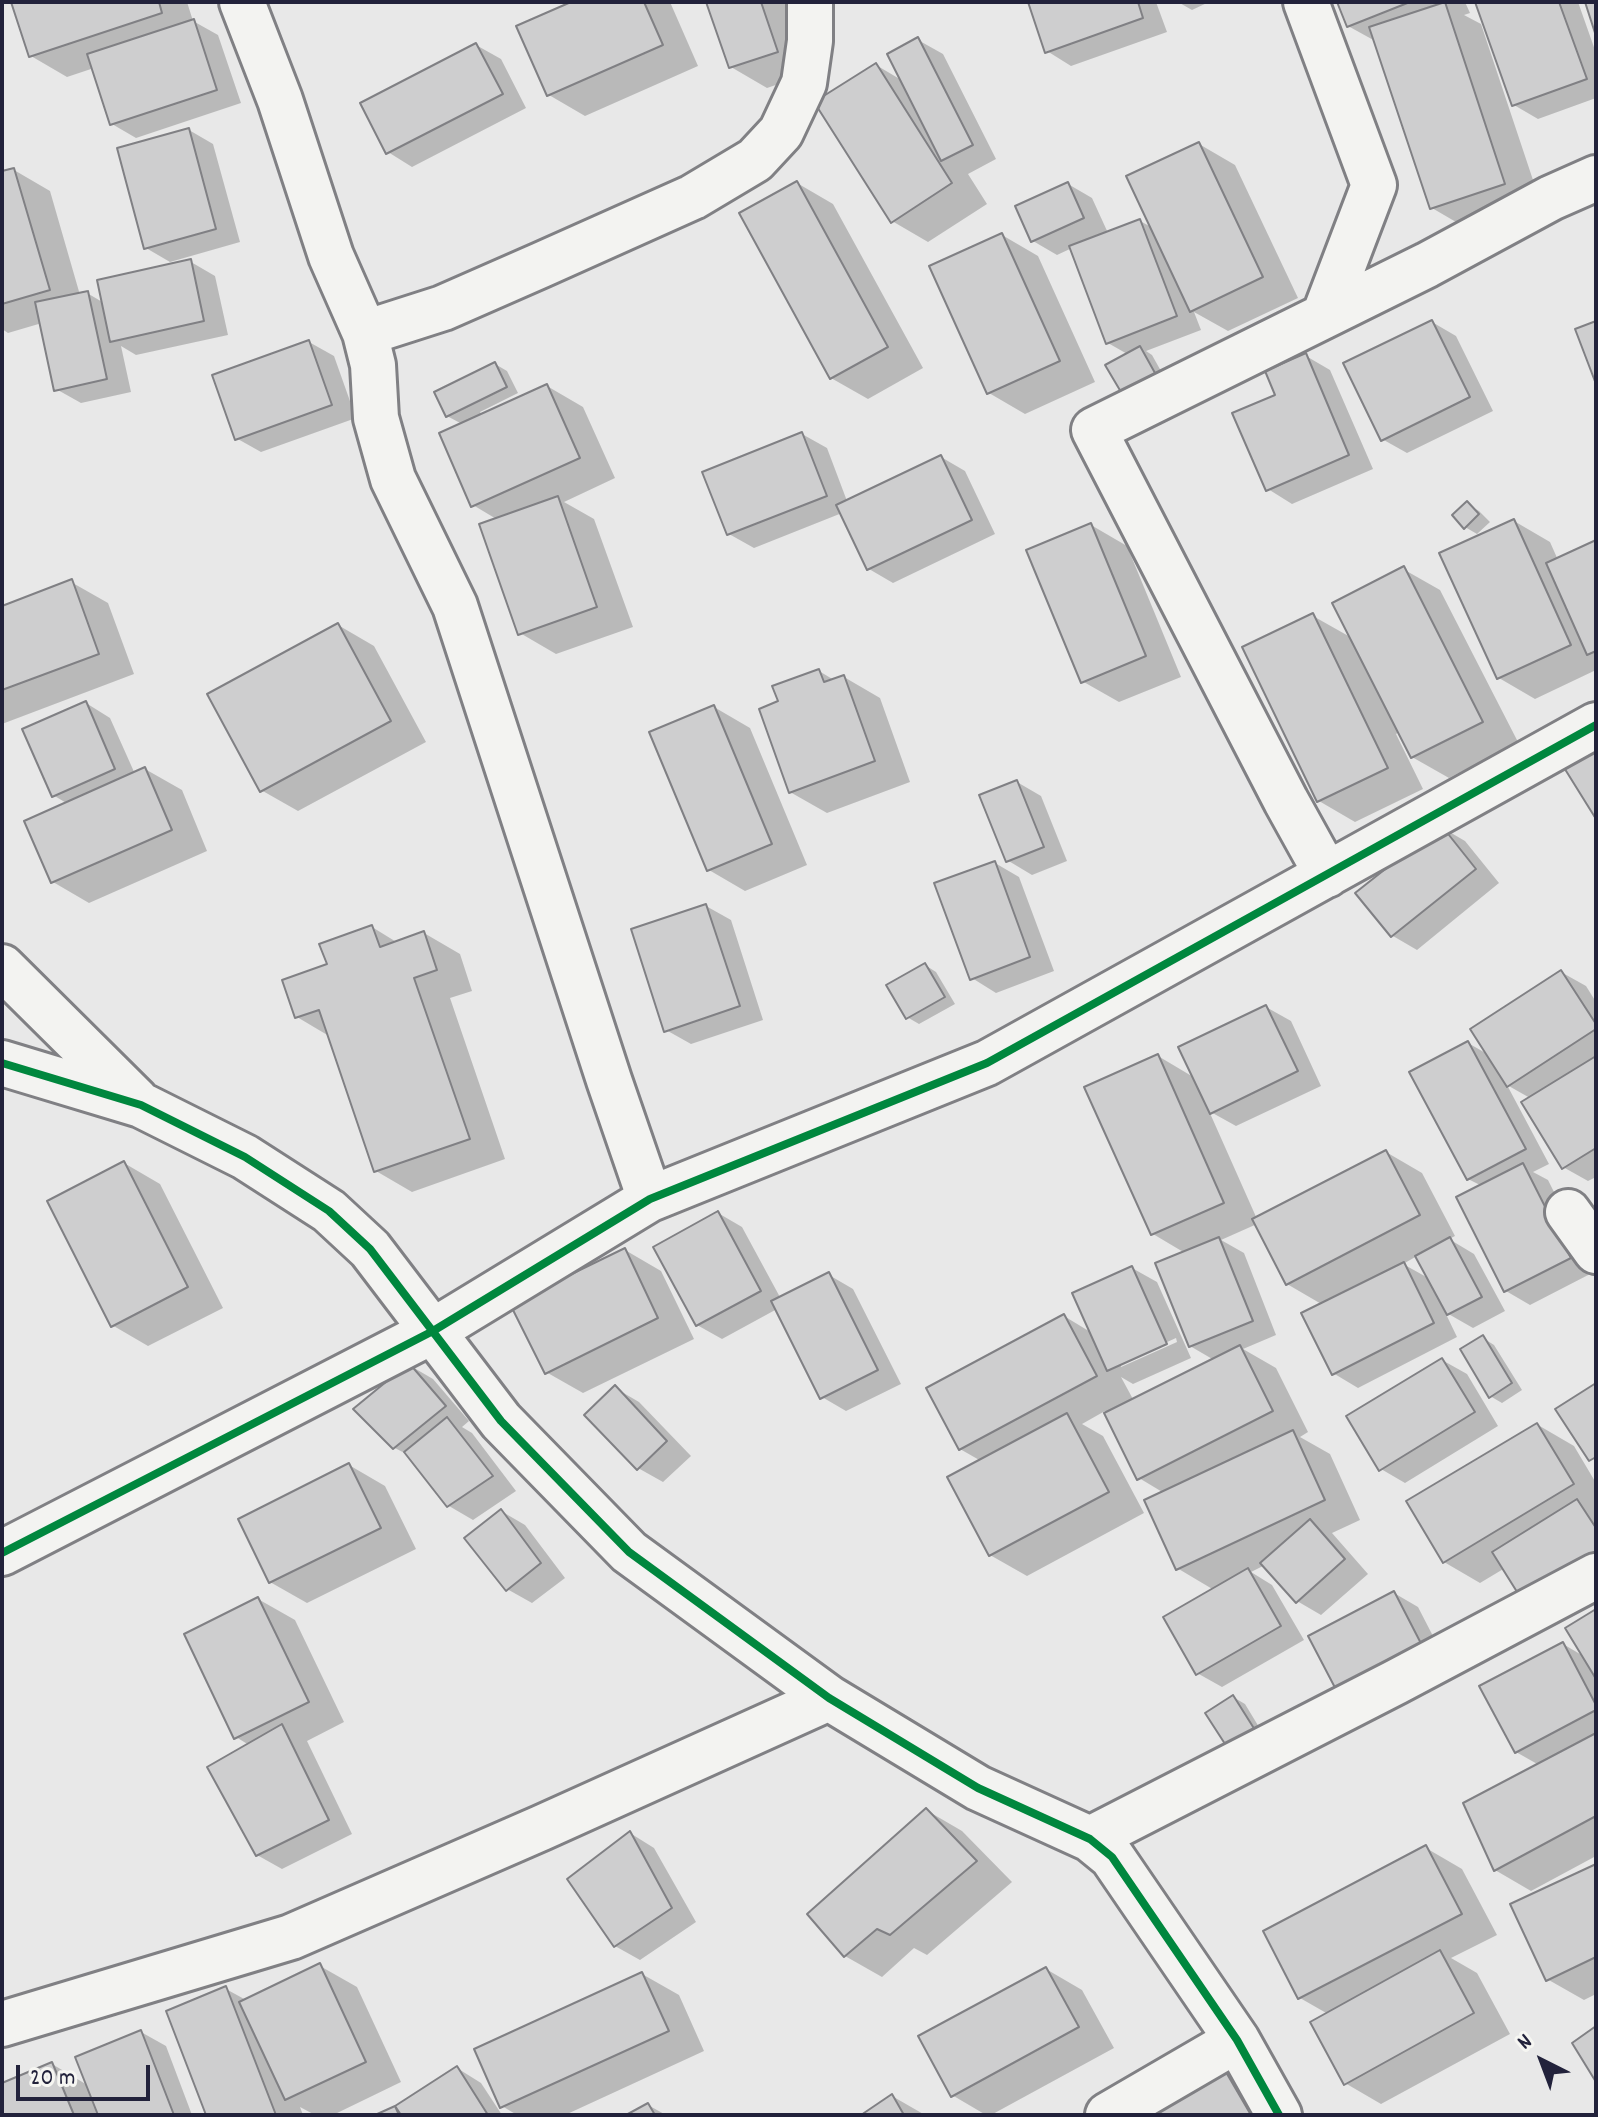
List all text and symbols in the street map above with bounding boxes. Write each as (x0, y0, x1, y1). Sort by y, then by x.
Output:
north arrow (1502, 2021, 1582, 2101)
text: N (1511, 2028, 1540, 2058)
scale bar (20, 2049, 154, 2099)
text: 20 m (30, 2062, 76, 2096)

